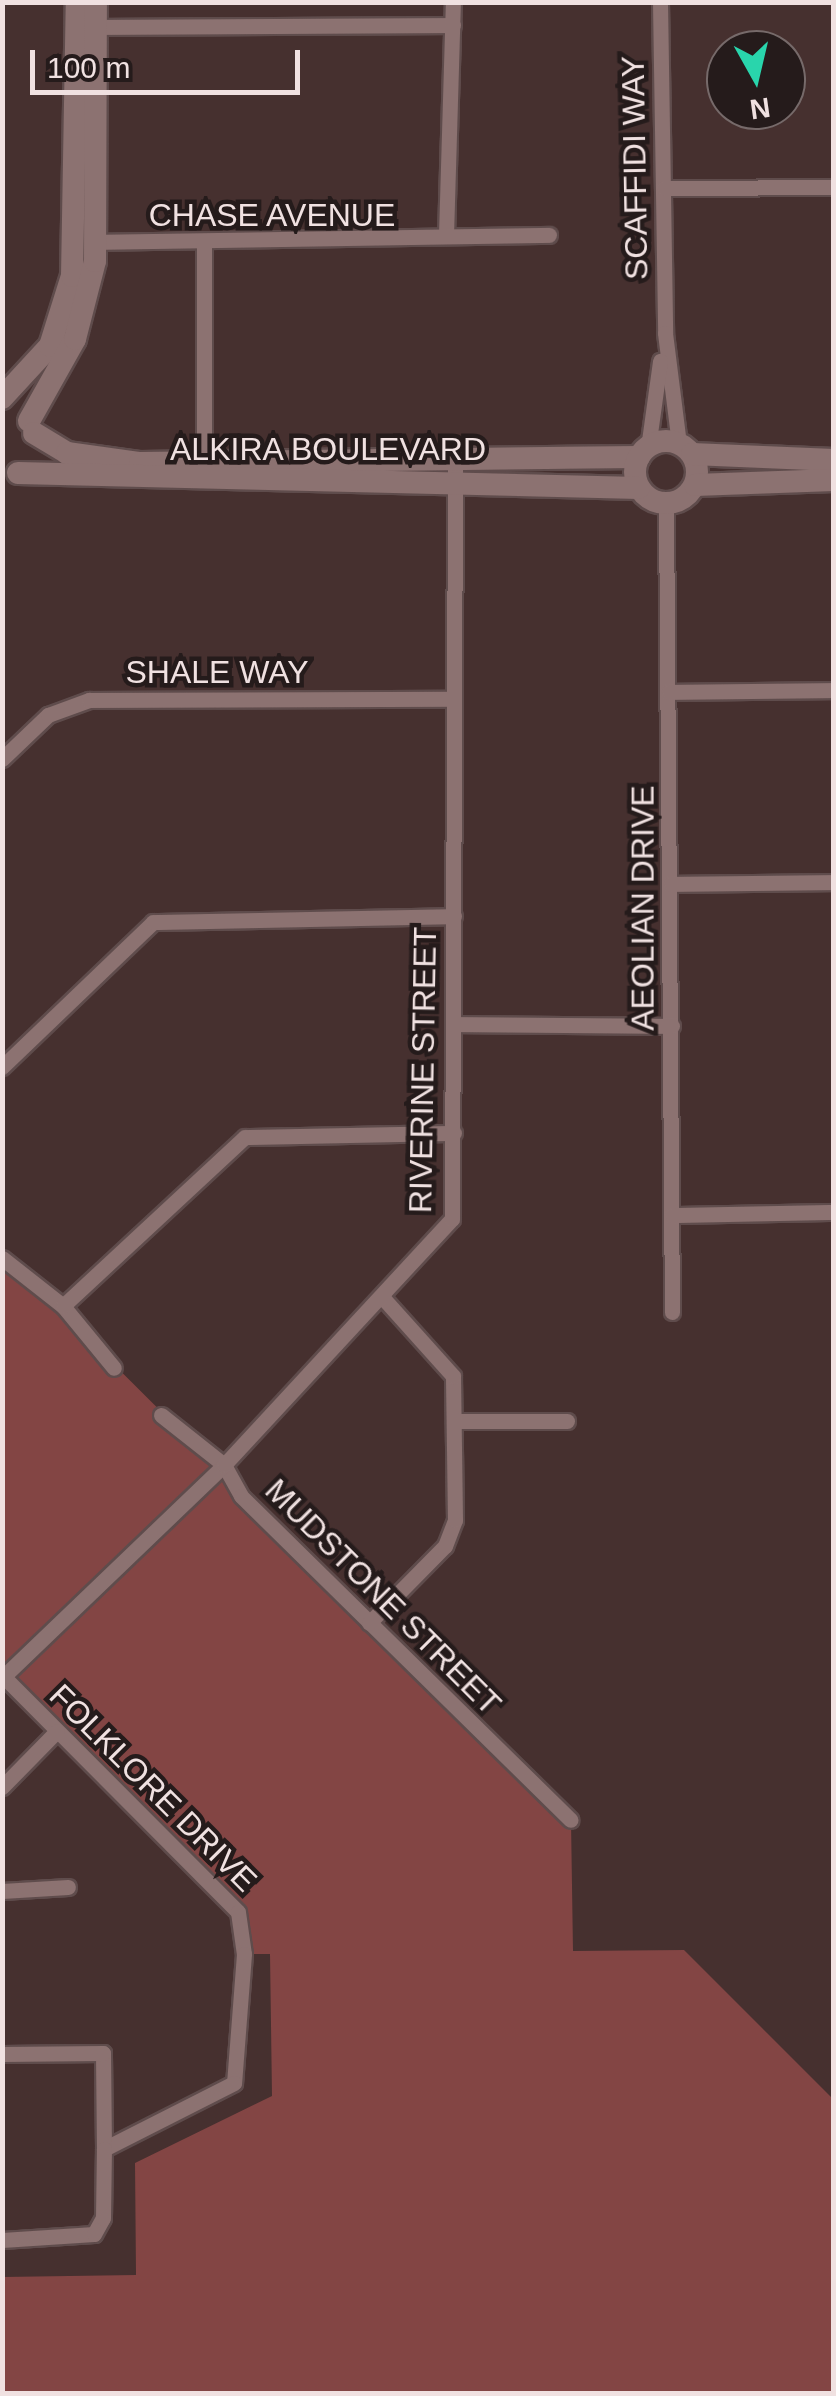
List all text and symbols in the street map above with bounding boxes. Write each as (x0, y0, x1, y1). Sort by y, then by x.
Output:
scale bar (35, 30, 305, 92)
north arrow (706, 30, 806, 130)
text: 100 m (47, 51, 130, 84)
street label: SCAFFIDI WAY (614, 56, 656, 280)
text: N (748, 91, 772, 125)
street label: CHASE AVENUE (148, 196, 396, 234)
street label: ALKIRA BOULEVARD (169, 430, 487, 468)
street label: SHALE WAY (125, 653, 309, 691)
street label: AEOLIAN DRIVE (624, 785, 662, 1031)
street label: RIVERINE STREET (401, 927, 445, 1213)
street label: MUDSTONE STREET (257, 1471, 509, 1723)
street label: FOLKLORE DRIVE (41, 1676, 265, 1900)

